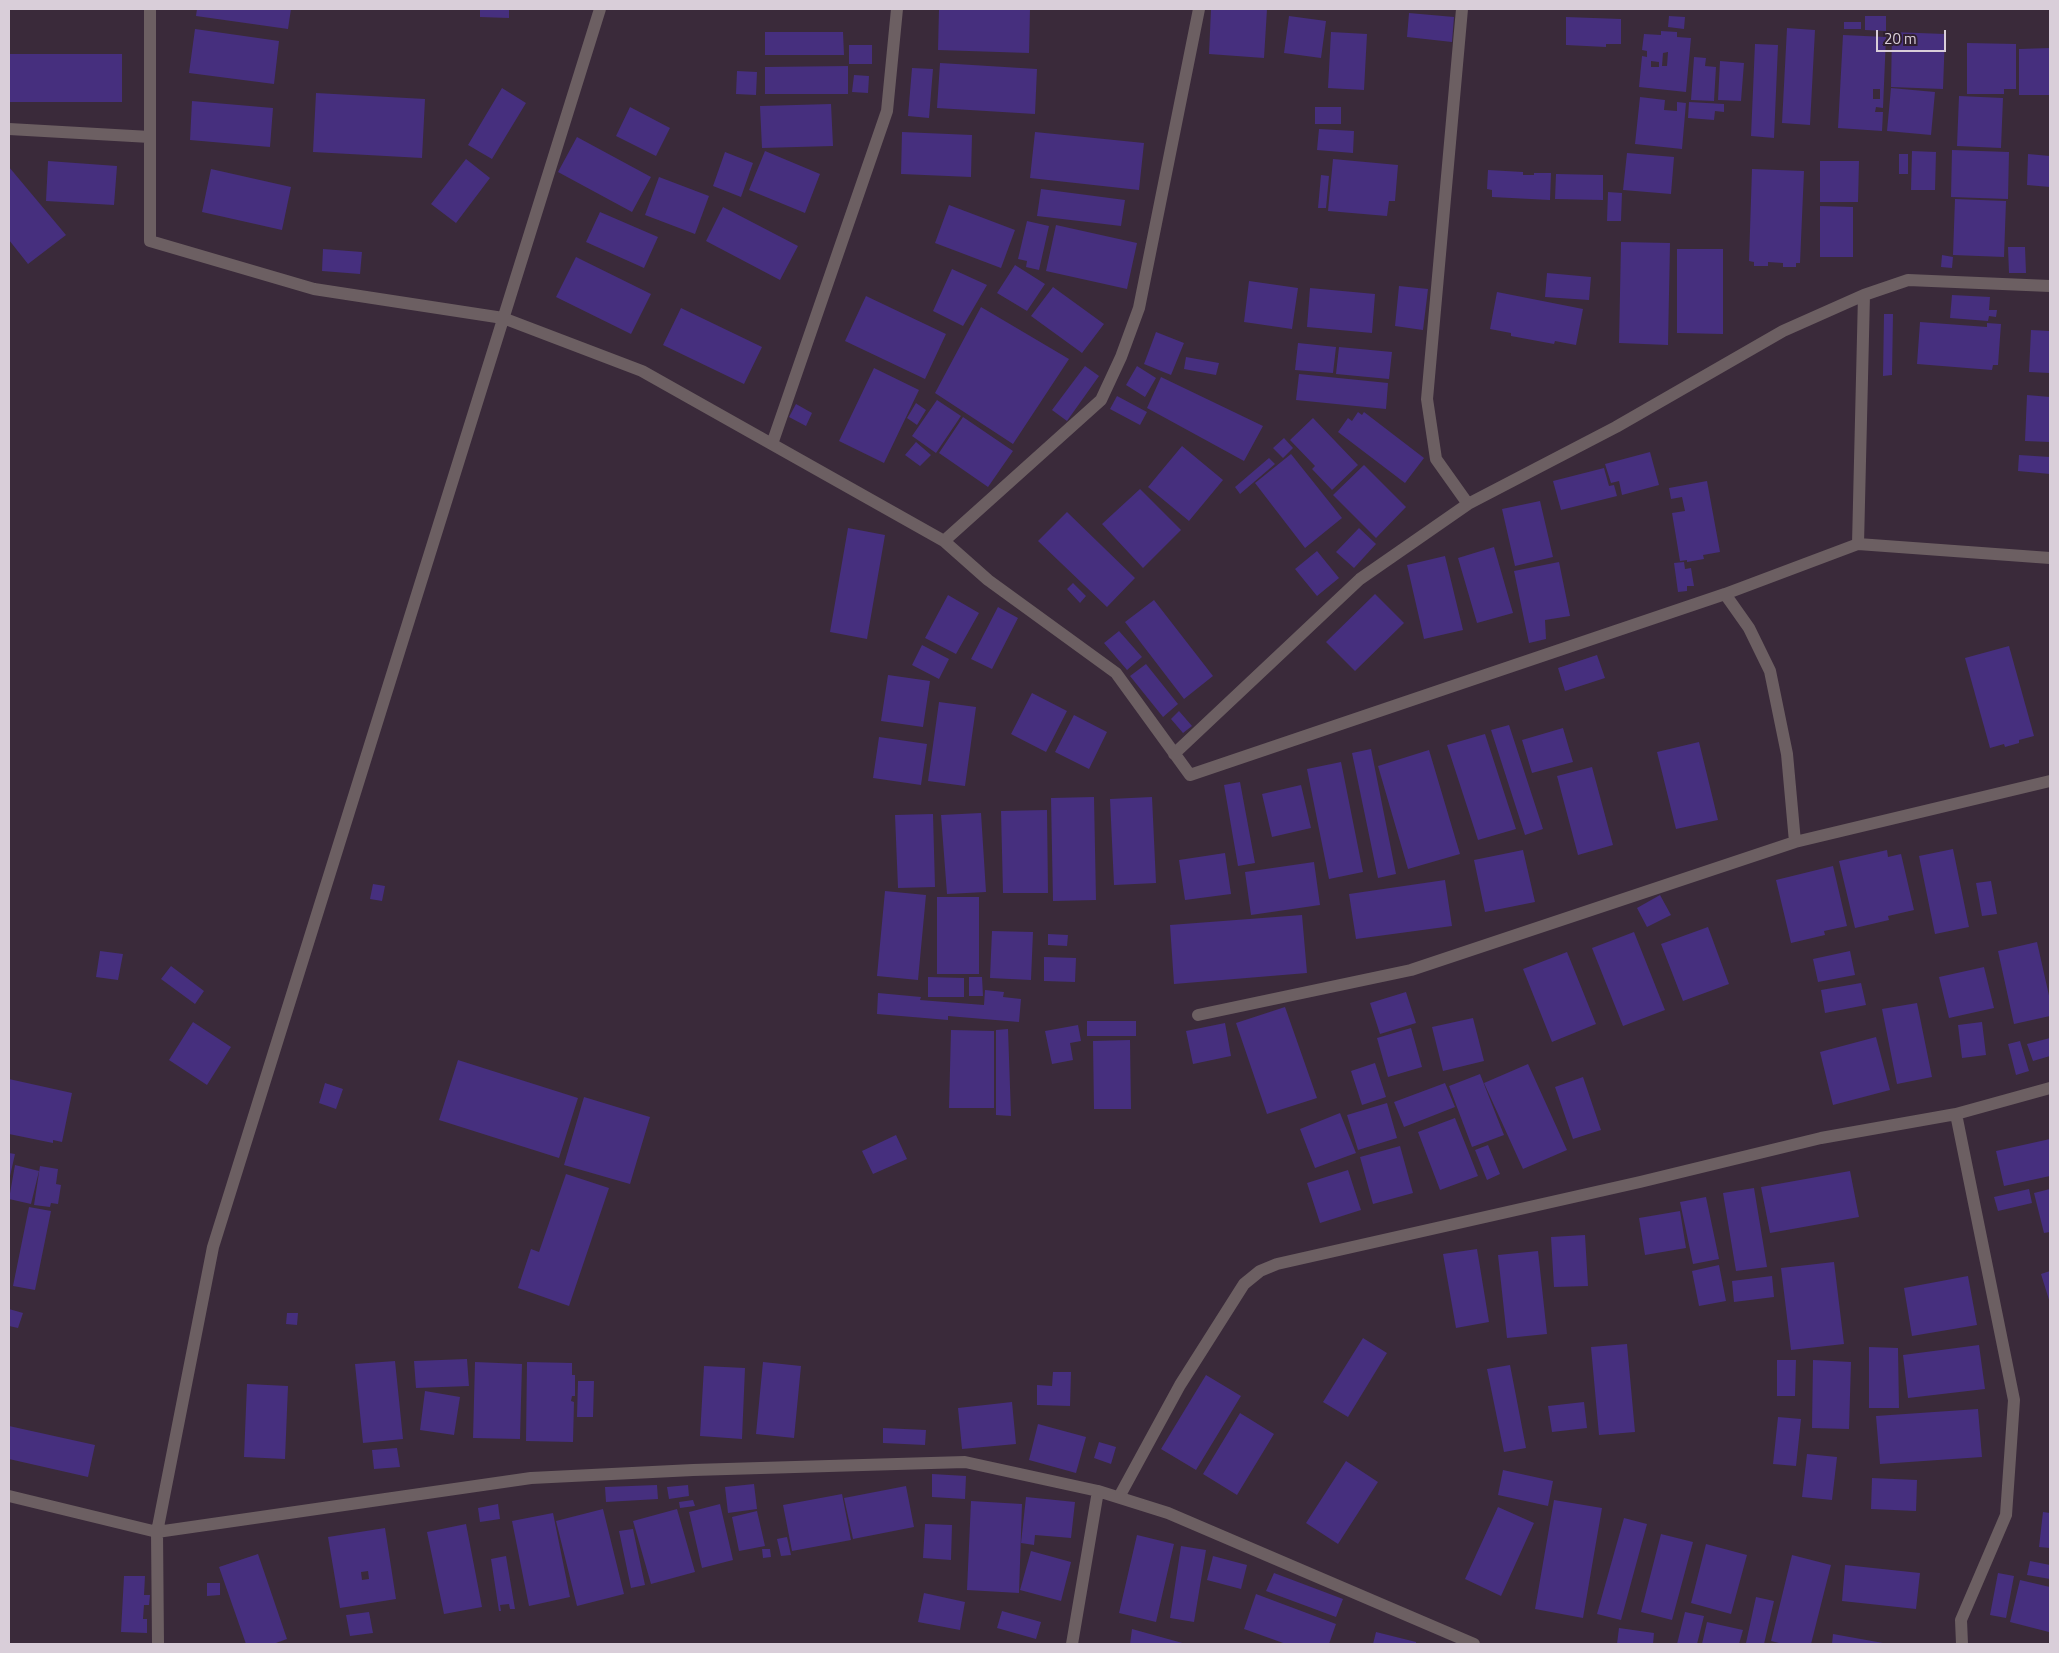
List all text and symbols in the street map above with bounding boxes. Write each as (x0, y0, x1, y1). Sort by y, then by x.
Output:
scale bar (1879, 20, 1949, 52)
text: 20 m (1884, 27, 1917, 50)

